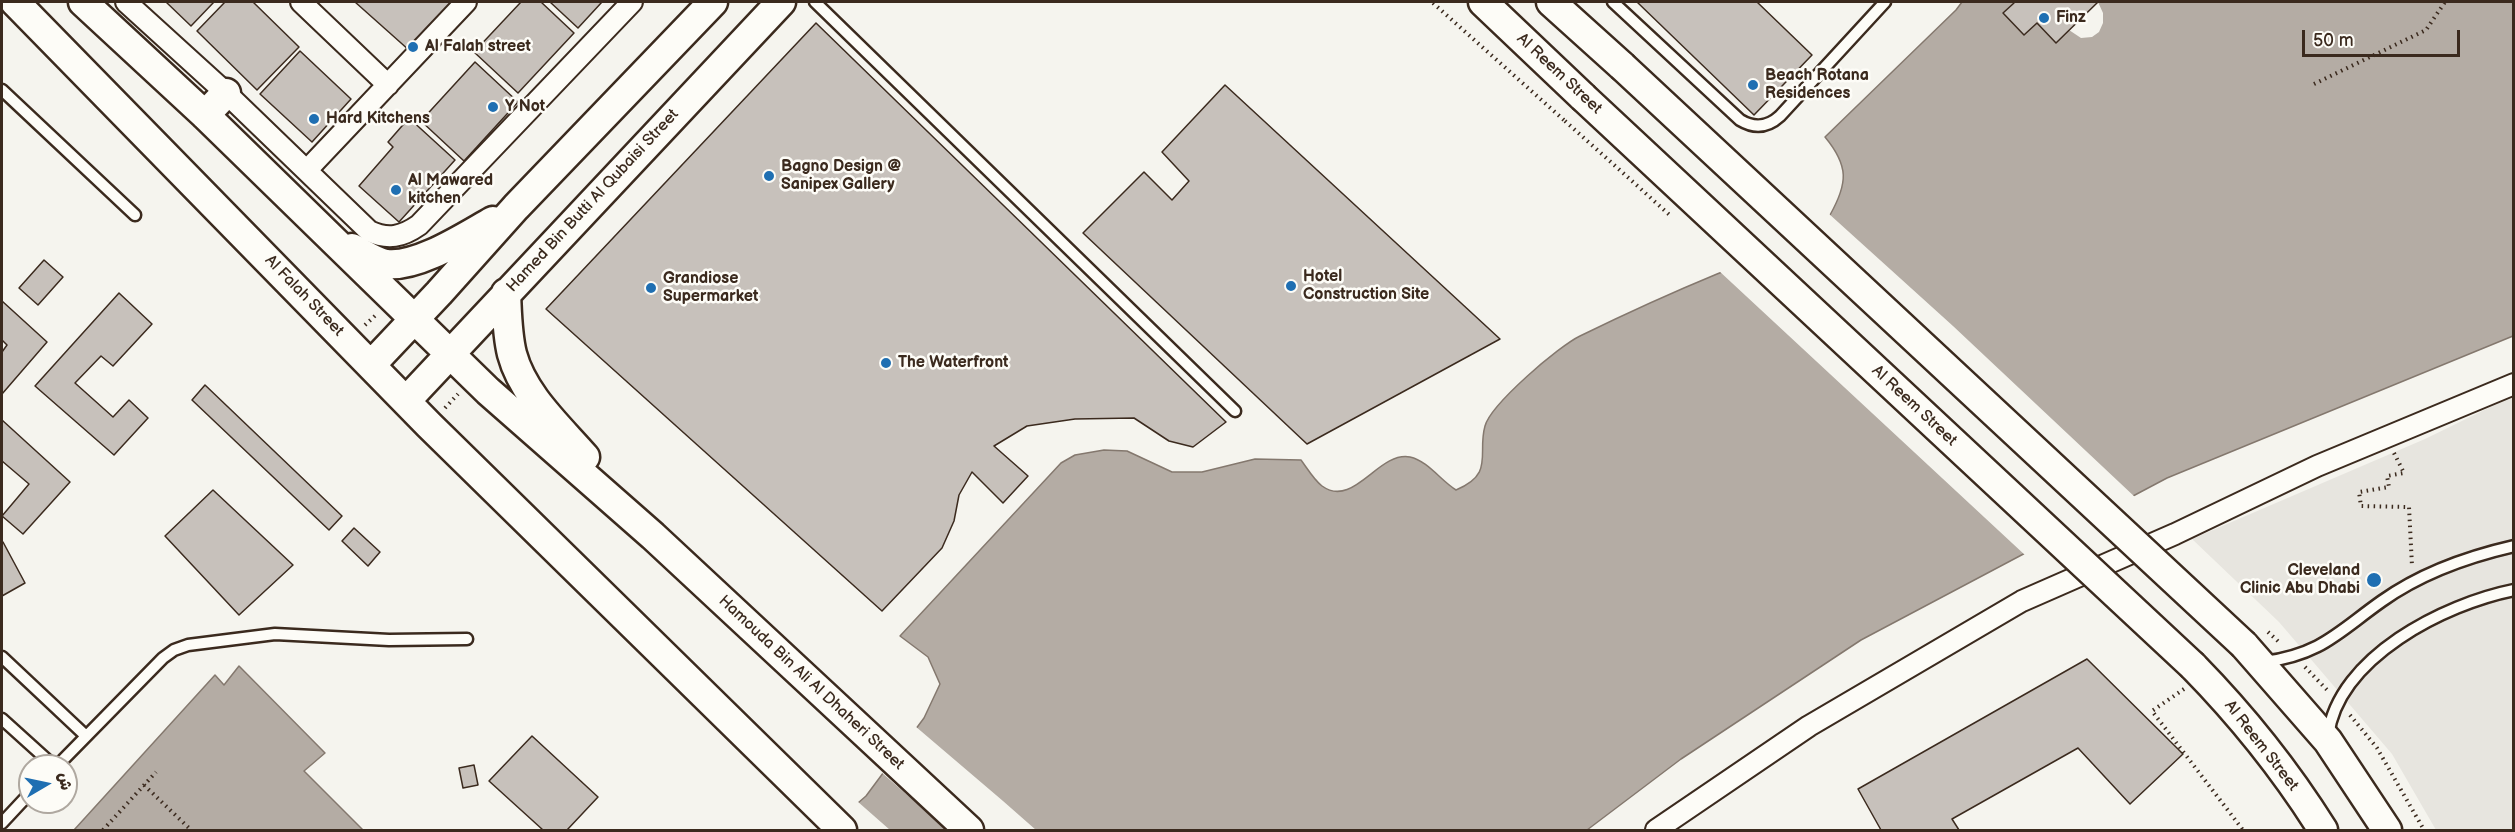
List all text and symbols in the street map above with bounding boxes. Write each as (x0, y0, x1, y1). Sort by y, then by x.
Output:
place label: Finz (2056, 8, 2086, 28)
marker: Finz (2037, 11, 2051, 25)
scale bar (2305, 18, 2462, 56)
street label: Al Reem Street (1512, 30, 1606, 118)
text: 50 m (2313, 30, 2354, 51)
place label: Al Falah street (425, 37, 531, 57)
marker: Al Falah street (406, 40, 420, 54)
place label: Beach Rotana Residences (1765, 66, 1869, 104)
marker: Beach Rotana Residences (1746, 78, 1760, 92)
place label: Y Not (505, 97, 545, 117)
marker: Y Not (486, 100, 500, 114)
street label: Hamed Bin Butti Al Qubaisi Street (503, 105, 683, 297)
place label: Hard Kitchens (326, 109, 430, 129)
marker: Hard Kitchens (307, 112, 321, 126)
place label: Bagno Design @ Sanipex Gallery (781, 157, 902, 195)
marker: Bagno Design @ Sanipex Gallery (762, 169, 776, 183)
place label: Al Mawared kitchen (408, 171, 493, 209)
marker: Al Mawared kitchen (389, 183, 403, 197)
street label: Al Falah Street (260, 251, 348, 341)
place label: Hotel Construction Site (1303, 267, 1429, 305)
place label: Grandiose Supermarket (663, 269, 758, 307)
marker: Hotel Construction Site (1284, 279, 1298, 293)
marker: Grandiose Supermarket (644, 281, 658, 295)
place label: The Waterfront (898, 353, 1008, 373)
marker: The Waterfront (879, 356, 893, 370)
street label: Al Reem Street (1867, 362, 1961, 450)
place label: Cleveland Clinic Abu Dhabi (2240, 561, 2360, 599)
marker: Cleveland Clinic Abu Dhabi (2365, 571, 2383, 589)
street label: Hamouda Bin Ali Al Dhaheri Street (714, 592, 908, 774)
street label: Al Reem Street (2220, 697, 2302, 795)
north arrow (18, 754, 78, 814)
text: ش (54, 771, 75, 792)

